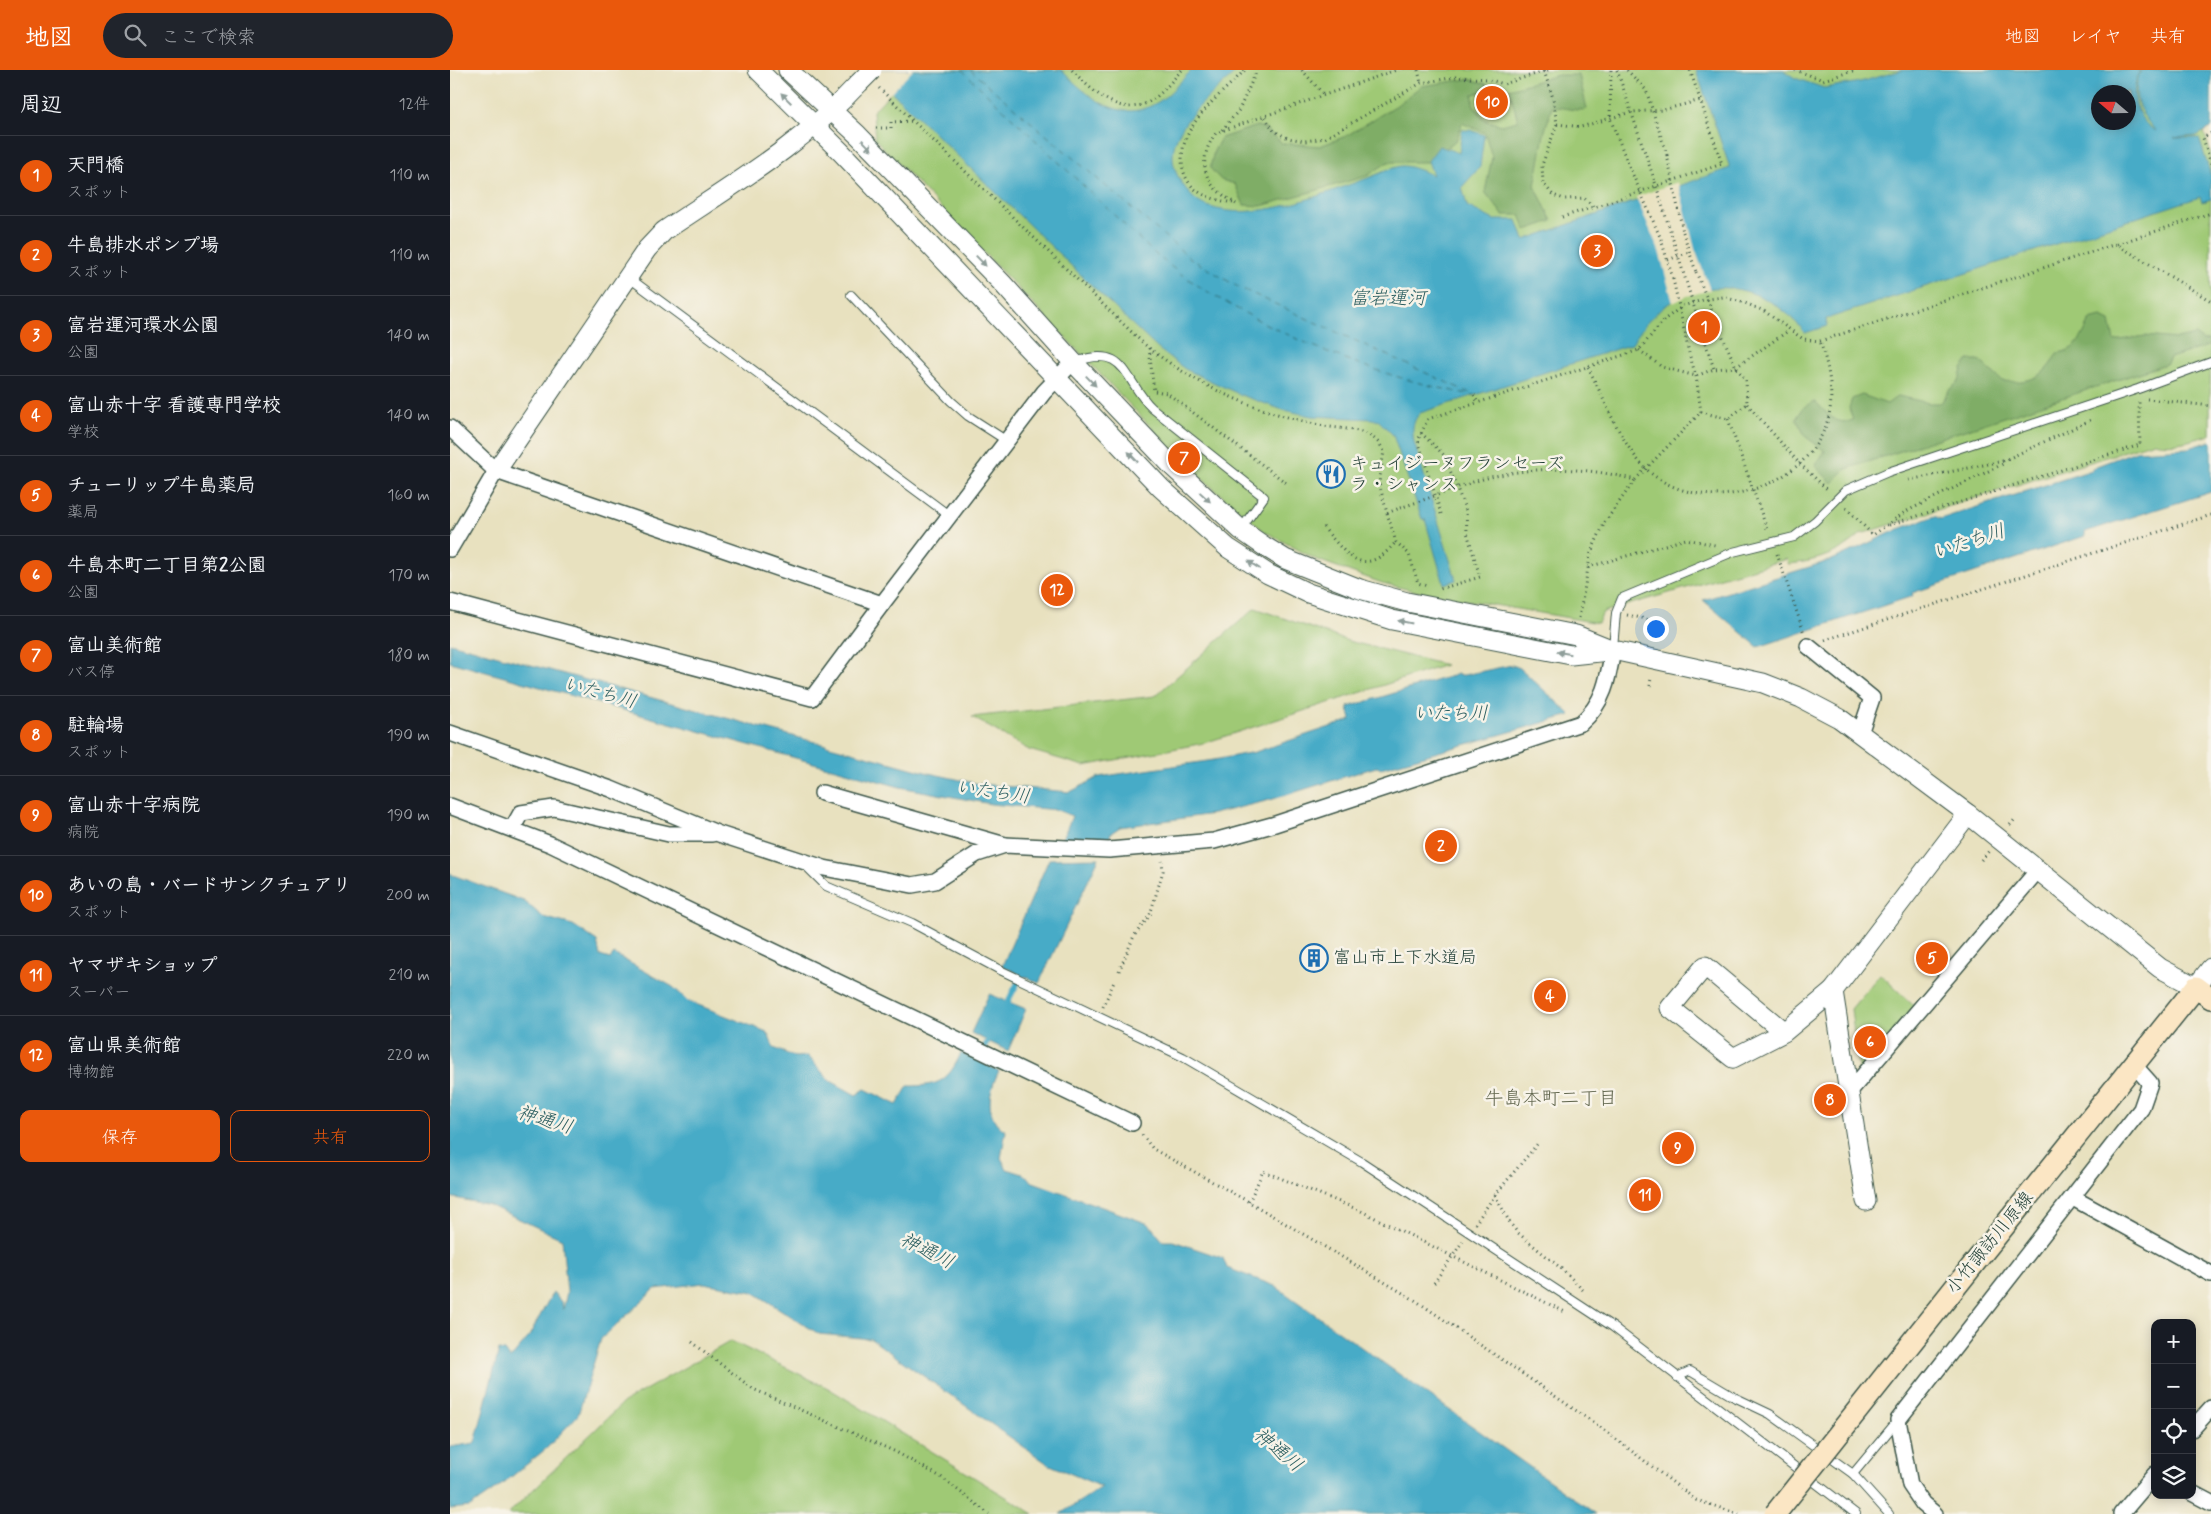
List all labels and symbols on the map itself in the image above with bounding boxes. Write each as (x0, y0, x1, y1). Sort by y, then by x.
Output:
pin: 10 (1476, 83, 1508, 121)
north arrow (2091, 85, 2136, 130)
one-way arrow (781, 92, 793, 104)
one-way arrow (861, 139, 873, 151)
pin: 3 (1581, 232, 1613, 270)
one-way arrow (975, 255, 987, 267)
water label: 富岩運河 (1350, 286, 1429, 311)
pin: 1 (1688, 308, 1720, 346)
one-way arrow (1085, 374, 1097, 386)
pin: 7 (1168, 439, 1200, 477)
one-way arrow (1127, 452, 1139, 464)
place label: キュイジーヌフランセーズ ラ・シャンス (1350, 452, 1564, 497)
restaurant icon: キュイジーヌフランセーズ ラ・シャンス (1316, 459, 1346, 489)
one-way arrow (1198, 491, 1210, 503)
water label: いたち川 (1930, 519, 2008, 565)
one-way arrow (1247, 560, 1260, 570)
pin: 12 (1041, 571, 1073, 609)
your location (1643, 616, 1669, 642)
one-way arrow (1396, 618, 1412, 626)
one-way arrow (1556, 649, 1572, 657)
water label: いたち川 (561, 671, 639, 715)
water label: いたち川 (1414, 701, 1488, 726)
water label: いたち川 (954, 774, 1032, 810)
pin: 2 (1425, 827, 1457, 865)
pin: 5 (1916, 939, 1948, 977)
building icon: 富山市上下水道局 (1299, 943, 1329, 973)
place label: 富山市上下水道局 (1333, 946, 1477, 970)
pin: 4 (1534, 977, 1566, 1015)
pin: 6 (1854, 1023, 1886, 1061)
pin: 8 (1814, 1081, 1846, 1119)
district label: 牛島本町二丁目 (1484, 1086, 1618, 1111)
water label: 神通川 (514, 1100, 576, 1140)
pin: 9 (1662, 1129, 1694, 1167)
pin: 11 (1629, 1176, 1661, 1214)
street label: 小竹諏訪川原線 (1941, 1186, 2039, 1300)
water label: 神通川 (896, 1227, 958, 1275)
water label: 神通川 (1248, 1422, 1308, 1478)

